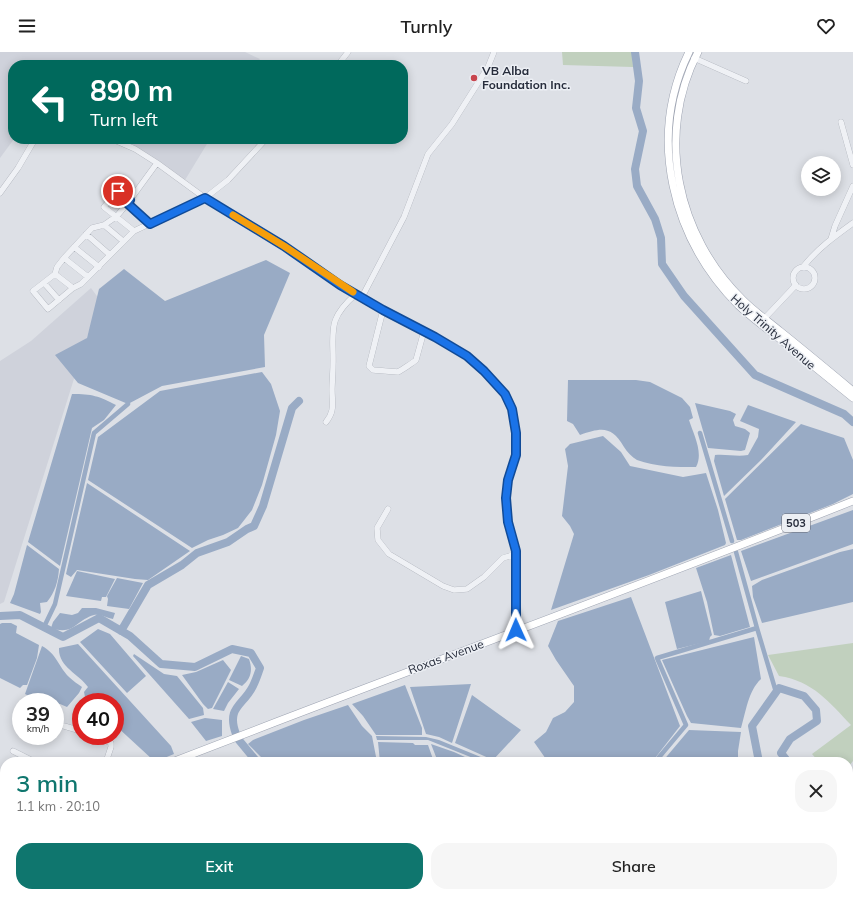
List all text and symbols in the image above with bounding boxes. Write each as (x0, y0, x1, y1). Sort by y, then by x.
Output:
icon: menu (16, 15, 38, 37)
text: Turnly (401, 15, 452, 38)
icon: heart (815, 15, 837, 37)
place label: VB Alba Foundation Inc. (481, 63, 570, 92)
text: 890 m (90, 73, 173, 108)
marker: VB Alba Foundation Inc. (469, 73, 479, 83)
icon: left (24, 76, 76, 128)
text: Turn left (90, 108, 158, 131)
map controls (801, 156, 841, 196)
button: layers (801, 156, 841, 196)
pin (101, 174, 135, 208)
icon: arrive (107, 180, 129, 202)
street label: Holy Trinity Avenue (728, 291, 819, 373)
road number: 503 (782, 514, 810, 532)
position arrow (495, 609, 537, 651)
street label: Roxas Avenue (406, 636, 486, 677)
speed limit sign: 40 (72, 693, 124, 745)
text: 39 (26, 701, 50, 726)
text: km/h (27, 722, 49, 735)
text: 3 min (16, 768, 78, 798)
button: close (795, 770, 837, 812)
text: 1.1 km · 20:10 (16, 798, 100, 814)
button: Exit (16, 843, 423, 889)
button: Share (431, 843, 837, 889)

